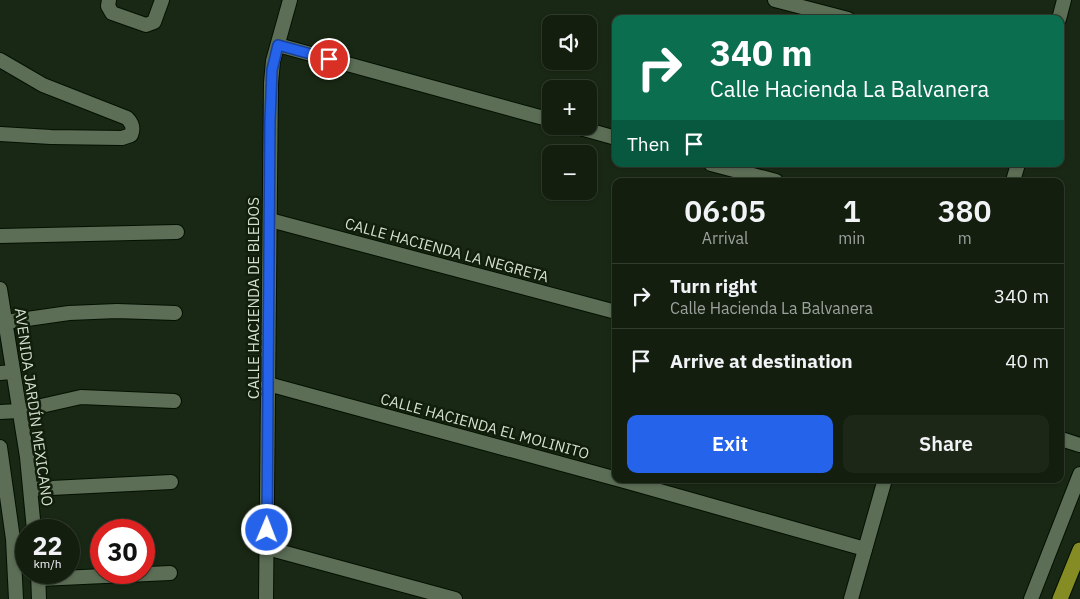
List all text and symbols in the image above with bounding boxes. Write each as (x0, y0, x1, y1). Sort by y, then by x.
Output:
map controls (542, 15, 597, 200)
button: sound (542, 15, 597, 70)
text: 340 m (710, 30, 813, 76)
icon: right (627, 35, 692, 100)
pin (308, 38, 350, 80)
icon: arrive (315, 45, 343, 73)
text: Calle Hacienda La Balvanera (710, 74, 989, 103)
button: + (542, 80, 597, 135)
icon: arrive (680, 130, 708, 158)
text: Then (627, 132, 670, 156)
button: − (542, 145, 597, 200)
text: 06:05 (684, 191, 766, 230)
text: 1 (843, 191, 861, 230)
text: 380 (938, 191, 992, 230)
street label: CALLE HACIENDA DE BLEDOS (244, 197, 263, 399)
street label: CALLE HACIENDA LA NEGRETA (343, 214, 551, 286)
text: Arrival (702, 228, 748, 248)
text: min (838, 228, 865, 248)
text: m (958, 228, 972, 248)
text: Turn right (670, 274, 757, 298)
icon: right (627, 282, 655, 310)
text: 340 m (994, 284, 1049, 308)
text: Calle Hacienda La Balvanera (670, 298, 873, 318)
street label: AVENIDA JARDÍN MEXICANO (11, 307, 57, 507)
icon: arrive (627, 347, 655, 375)
text: Arrive at destination (670, 349, 853, 373)
text: 40 m (1005, 349, 1049, 373)
street label: CALLE HACIENDA EL MOLINITO (378, 389, 592, 463)
button: Exit (627, 415, 833, 473)
button: Share (843, 415, 1049, 473)
position arrow (240, 503, 292, 555)
speed limit sign: 30 (90, 519, 155, 584)
text: 22 (32, 529, 63, 562)
text: km/h (33, 556, 62, 571)

